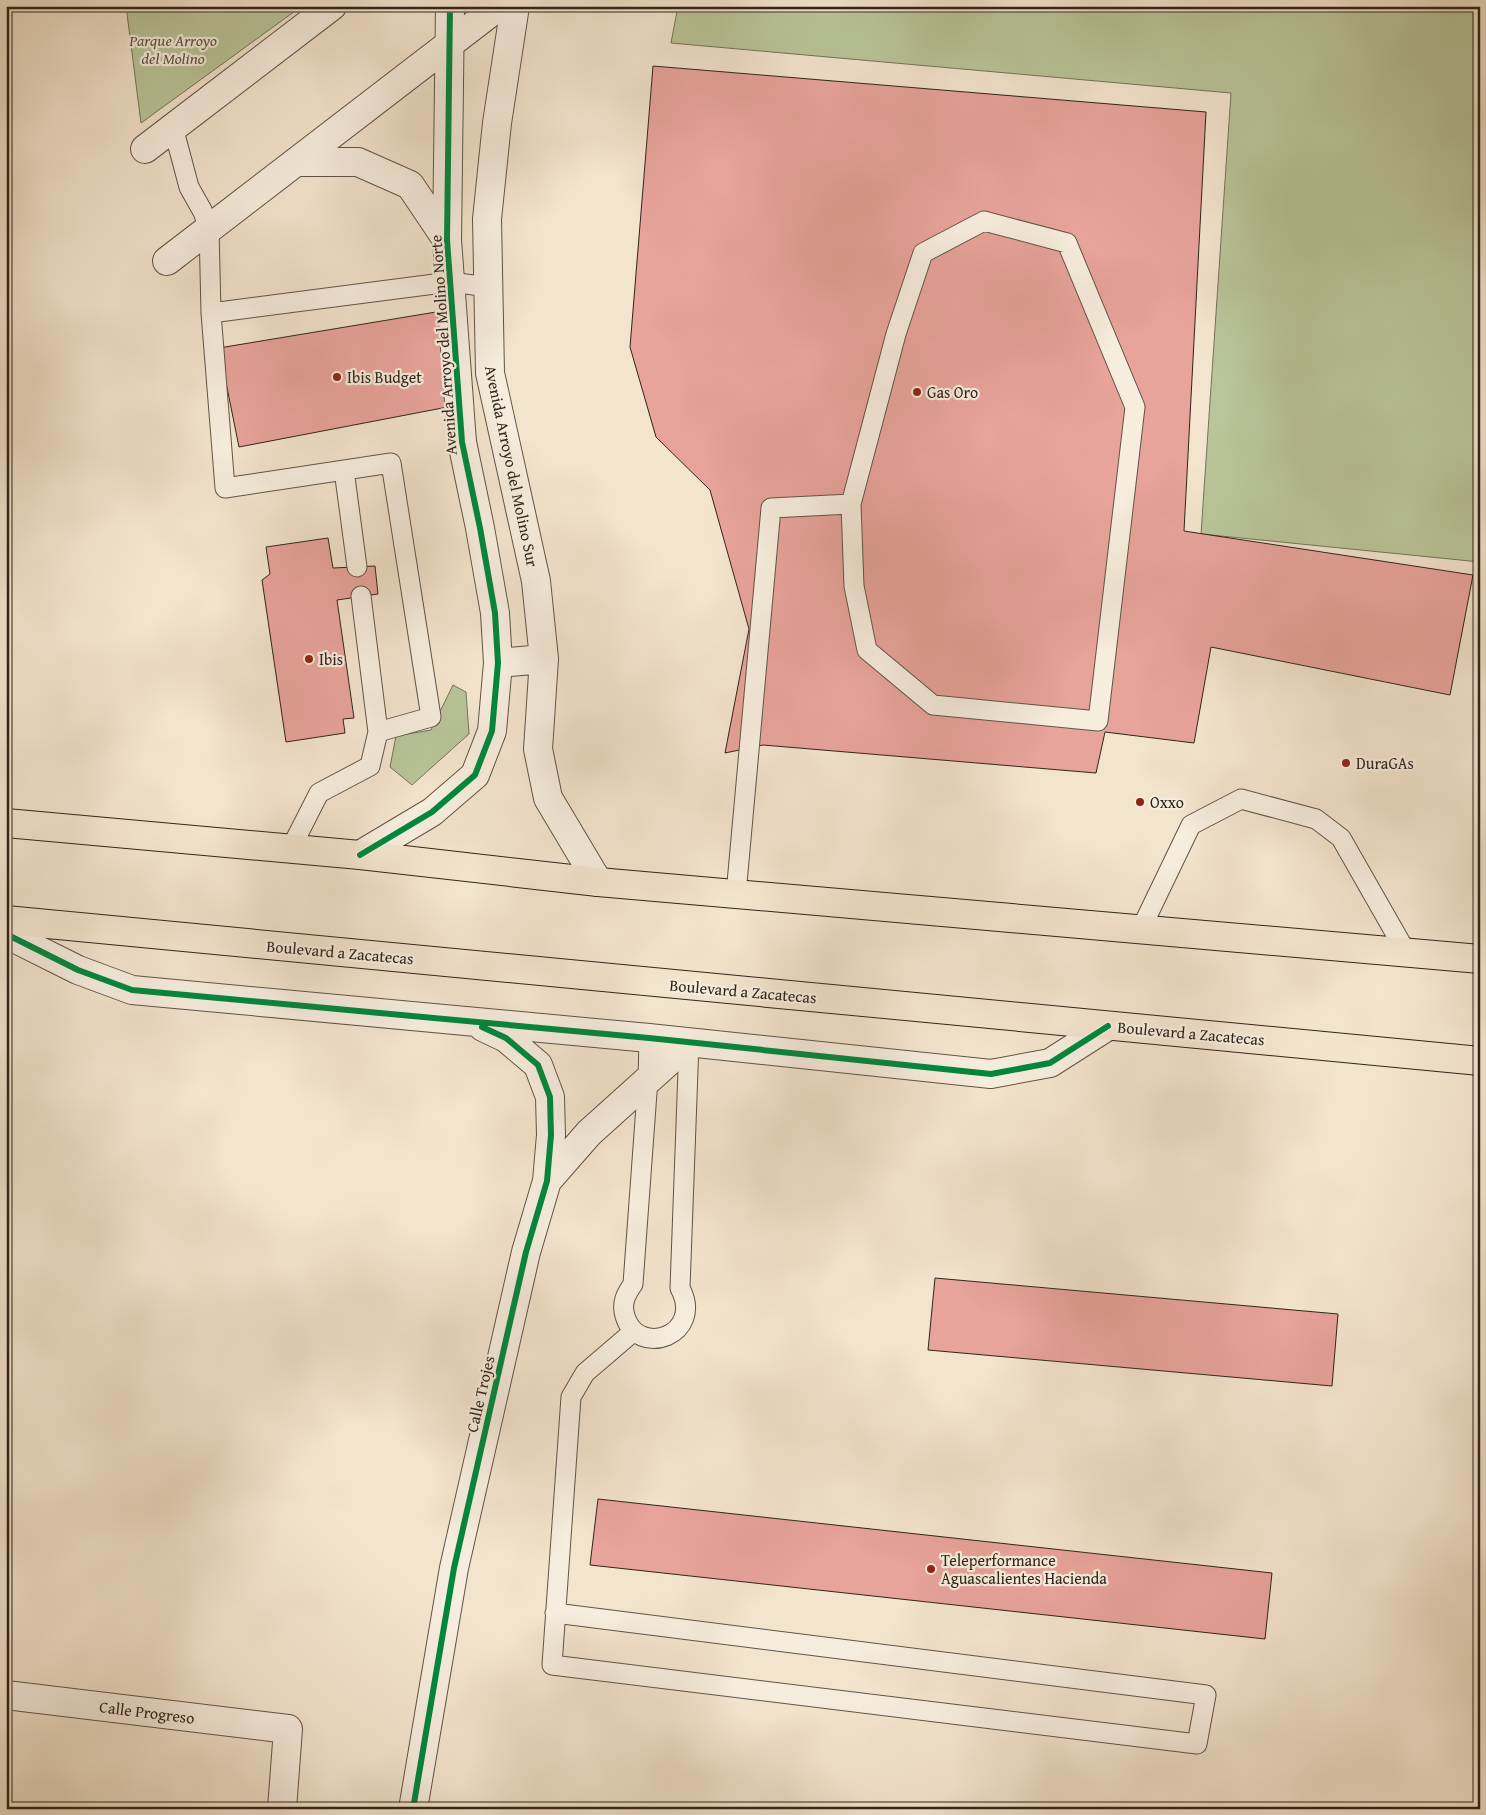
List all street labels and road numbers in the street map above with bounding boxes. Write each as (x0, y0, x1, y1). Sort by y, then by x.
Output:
street label: Avenida Arroyo del Molino Norte (423, 234, 463, 456)
street label: Avenida Arroyo del Molino Sur (479, 363, 545, 569)
street label: Boulevard a Zacatecas (265, 934, 415, 970)
street label: Boulevard a Zacatecas (668, 973, 818, 1009)
street label: Boulevard a Zacatecas (1116, 1015, 1266, 1051)
street label: Calle Trojes (460, 1353, 500, 1435)
street label: Calle Progreso (98, 1694, 196, 1730)

